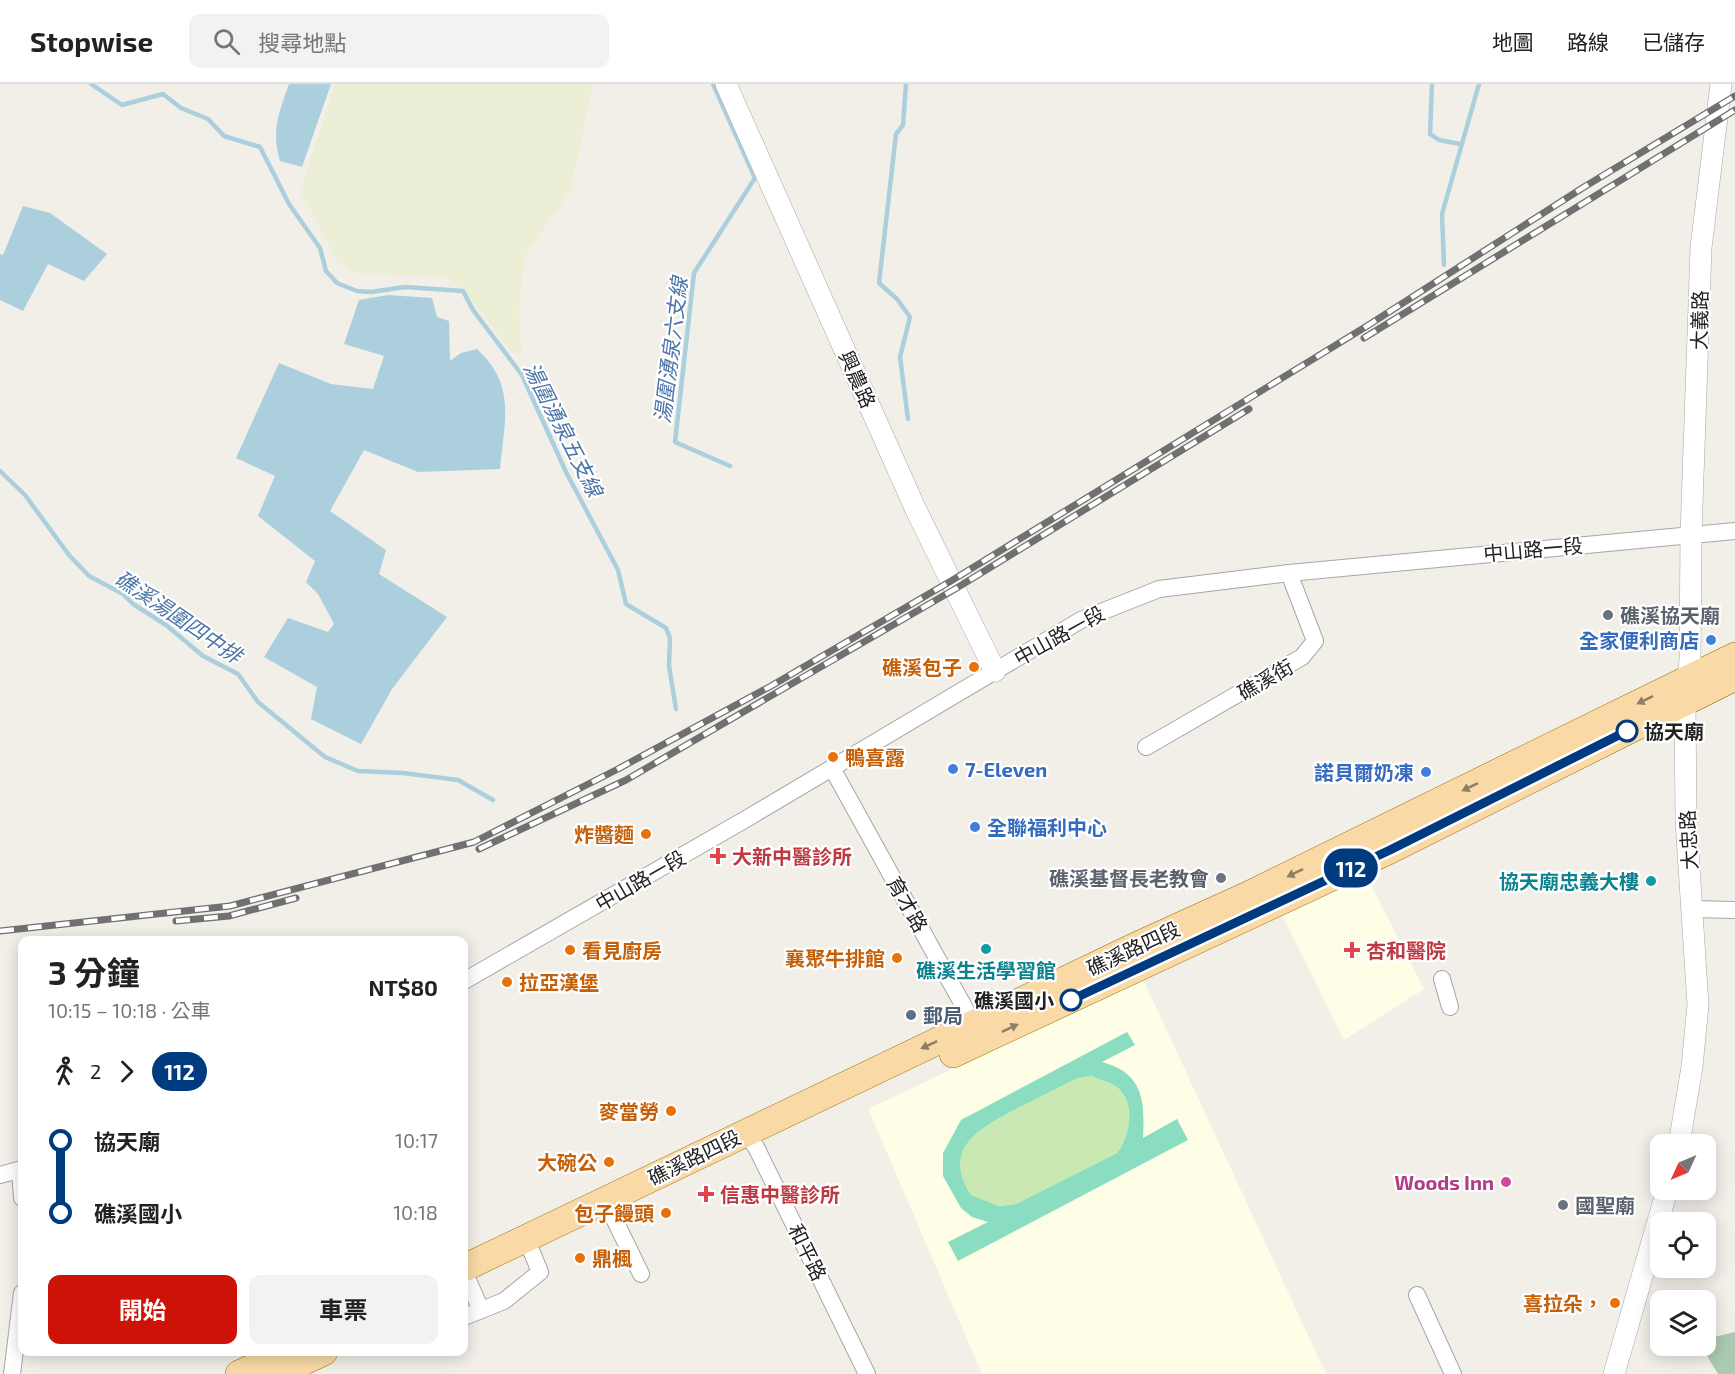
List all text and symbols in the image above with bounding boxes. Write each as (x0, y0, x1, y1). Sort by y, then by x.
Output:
search box (189, 14, 609, 68)
text: Stopwise (30, 24, 153, 58)
icon: search (210, 25, 243, 58)
text: 搜尋地點 (258, 29, 346, 55)
text: 地圖 (1492, 29, 1534, 54)
text: 路線 (1567, 29, 1609, 54)
text: 已儲存 (1642, 29, 1705, 54)
water label: 湯圍湧泉六支線 (649, 274, 692, 424)
street label: 大義路 (1686, 290, 1712, 350)
street label: 興農路 (835, 347, 881, 411)
water label: 湯圍湧泉五支線 (519, 358, 609, 502)
street label: 中山路一段 (1482, 533, 1584, 565)
water label: 礁溪湯圍四中排 (111, 565, 249, 669)
street label: 中山路一段 (1009, 600, 1109, 670)
place label: 礁溪協天廟 (1620, 603, 1720, 627)
marker: 礁溪協天廟 (1601, 608, 1615, 622)
place label: 全家便利商店 (1579, 628, 1699, 652)
marker: 全家便利商店 (1704, 633, 1718, 647)
street label: 礁溪街 (1233, 654, 1297, 704)
place label: 礁溪包子 (882, 655, 962, 679)
marker: 礁溪包子 (967, 660, 981, 674)
one-way arrow (1636, 696, 1653, 705)
place label: 協天廟 (1644, 719, 1704, 743)
marker: 協天廟 (1616, 720, 1638, 742)
place label: 鴨喜露 (845, 745, 905, 769)
marker: 鴨喜露 (826, 750, 840, 764)
place label: 7-Eleven (965, 757, 1047, 781)
place label: 諾貝爾奶凍 (1314, 760, 1414, 784)
marker: 7-Eleven (946, 762, 960, 776)
marker: 諾貝爾奶凍 (1419, 765, 1433, 779)
one-way arrow (1461, 781, 1479, 791)
street label: 大忠路 (1674, 809, 1702, 871)
place label: 全聯福利中心 (987, 815, 1107, 839)
marker: 全聯福利中心 (968, 820, 982, 834)
place label: 炸醬麵 (574, 822, 634, 846)
marker: 炸醬麵 (639, 827, 653, 841)
place label: 大新中醫診所 (732, 844, 852, 868)
street label: 中山路一段 (591, 845, 689, 915)
marker: 大新中醫診所 (709, 847, 727, 865)
line badge: 112 (1316, 848, 1386, 888)
text: 112 (1336, 856, 1366, 881)
place label: 礁溪基督長老教會 (1049, 866, 1209, 890)
one-way arrow (1286, 867, 1304, 877)
place label: 協天廟忠義大樓 (1499, 869, 1639, 893)
marker: 礁溪基督長老教會 (1214, 871, 1228, 885)
street label: 育才路 (883, 872, 933, 936)
marker: 協天廟忠義大樓 (1644, 874, 1658, 888)
street label: 礁溪路四段 (1083, 916, 1183, 980)
place label: 看見廚房 (582, 938, 662, 962)
place label: 杏和醫院 (1366, 938, 1446, 962)
marker: 杏和醫院 (1343, 941, 1361, 959)
marker: 礁溪生活學習館 (979, 942, 993, 956)
marker: 看見廚房 (563, 943, 577, 957)
place label: 襄聚牛排館 (785, 946, 885, 970)
marker: 襄聚牛排館 (890, 951, 904, 965)
text: 3 分鐘 (48, 952, 140, 992)
place label: 礁溪生活學習館 (916, 958, 1056, 982)
place label: 拉亞漢堡 (519, 970, 599, 994)
text: NT$80 (369, 974, 438, 1000)
marker: 拉亞漢堡 (500, 975, 514, 989)
place label: 礁溪國小 (974, 988, 1054, 1012)
marker: 礁溪國小 (1060, 989, 1082, 1011)
text: 10:15 – 10:18 · 公車 (48, 998, 211, 1022)
place label: 郵局 (923, 1003, 963, 1027)
marker: 郵局 (904, 1008, 918, 1022)
one-way arrow (1002, 1023, 1020, 1033)
one-way arrow (920, 1041, 937, 1050)
icon: walk (48, 1055, 81, 1088)
icon: forward (110, 1055, 143, 1088)
text: 2 (90, 1059, 101, 1083)
text: 112 (164, 1059, 195, 1084)
place label: 麥當勞 (599, 1099, 659, 1123)
marker: 麥當勞 (664, 1104, 678, 1118)
street label: 礁溪路四段 (644, 1124, 744, 1190)
text: 協天廟 (94, 1128, 160, 1154)
text: 10:17 (395, 1128, 438, 1152)
north arrow (1650, 1134, 1716, 1200)
map controls (1650, 1134, 1716, 1356)
place label: 大碗公 (537, 1150, 597, 1174)
marker: 大碗公 (602, 1155, 616, 1169)
place label: Woods Inn (1394, 1170, 1494, 1194)
marker: Woods Inn (1499, 1175, 1513, 1189)
place label: 信惠中醫診所 (720, 1182, 840, 1206)
marker: 信惠中醫診所 (697, 1185, 715, 1203)
place label: 國聖廟 (1575, 1193, 1635, 1217)
marker: 國聖廟 (1556, 1198, 1570, 1212)
text: 礁溪國小 (94, 1200, 182, 1226)
text: 10:18 (393, 1200, 438, 1224)
place label: 包子饅頭 (574, 1201, 654, 1225)
marker: 包子饅頭 (659, 1206, 673, 1220)
button: locate (1650, 1212, 1716, 1278)
street label: 和平路 (784, 1220, 832, 1284)
place label: 鼎楓 (592, 1246, 632, 1270)
marker: 鼎楓 (573, 1251, 587, 1265)
button: 開始 (48, 1275, 237, 1344)
button: 車票 (249, 1275, 438, 1344)
button: layers (1650, 1290, 1716, 1356)
place label: 喜拉朵， (1523, 1291, 1603, 1315)
marker: 喜拉朵， (1608, 1296, 1622, 1310)

